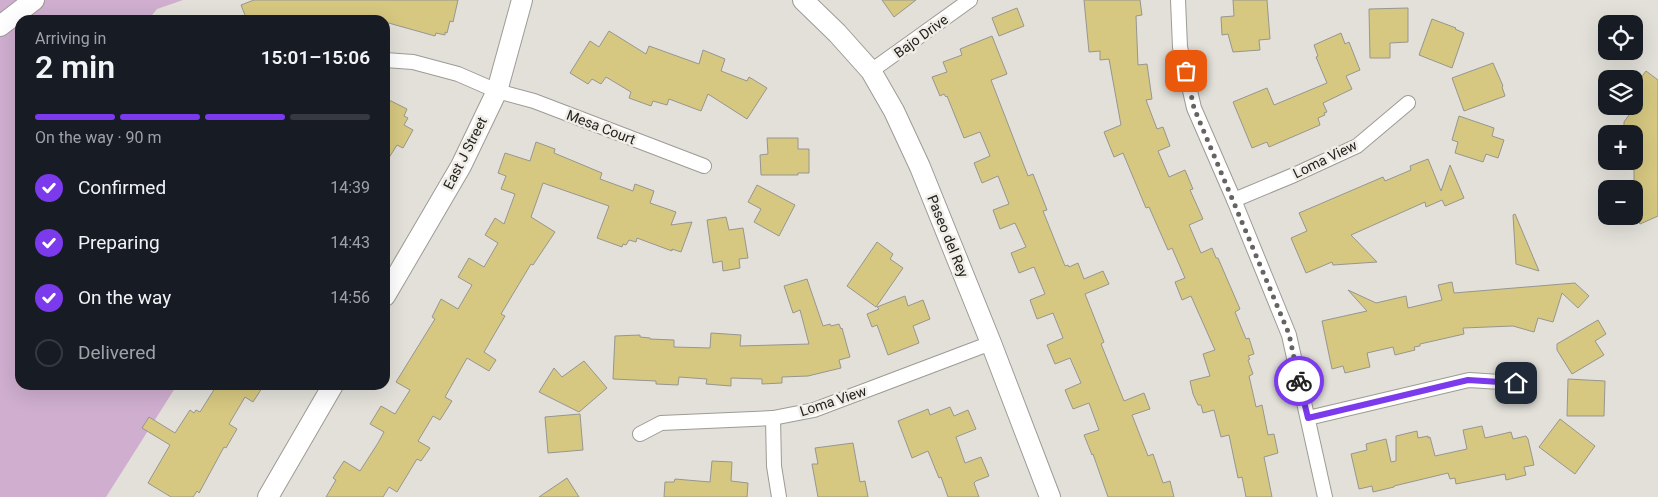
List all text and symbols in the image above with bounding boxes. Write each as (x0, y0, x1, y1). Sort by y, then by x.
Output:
street label: Bajo Drive (891, 11, 951, 61)
map controls (1598, 15, 1643, 225)
button: locate (1598, 15, 1643, 60)
text: Arriving in (35, 29, 106, 48)
text: 15:01–15:06 (261, 46, 370, 69)
text: 2 min (35, 48, 115, 86)
pin (1165, 50, 1207, 92)
icon: bag (1172, 57, 1200, 85)
button: layers (1598, 70, 1643, 115)
street label: Mesa Court (564, 107, 638, 148)
street label: East J Street (440, 114, 490, 192)
button: + (1598, 125, 1643, 170)
text: On the way · 90 m (35, 128, 162, 147)
street label: Loma View (1290, 136, 1360, 181)
icon: check (35, 174, 63, 202)
text: Confirmed (78, 176, 166, 199)
text: 14:39 (330, 178, 370, 197)
button: − (1598, 180, 1643, 225)
street label: Paseo del Rey (924, 193, 972, 280)
icon: check (35, 229, 63, 257)
text: Preparing (78, 231, 160, 254)
text: 14:43 (330, 233, 370, 252)
icon: check (35, 284, 63, 312)
text: On the way (78, 286, 171, 309)
text: 14:56 (330, 288, 370, 307)
text: Delivered (78, 341, 156, 364)
courier (1274, 356, 1324, 406)
pin (1495, 362, 1537, 404)
icon: bike (1285, 367, 1313, 395)
icon: home (1502, 369, 1530, 397)
street label: Loma View (798, 383, 869, 419)

